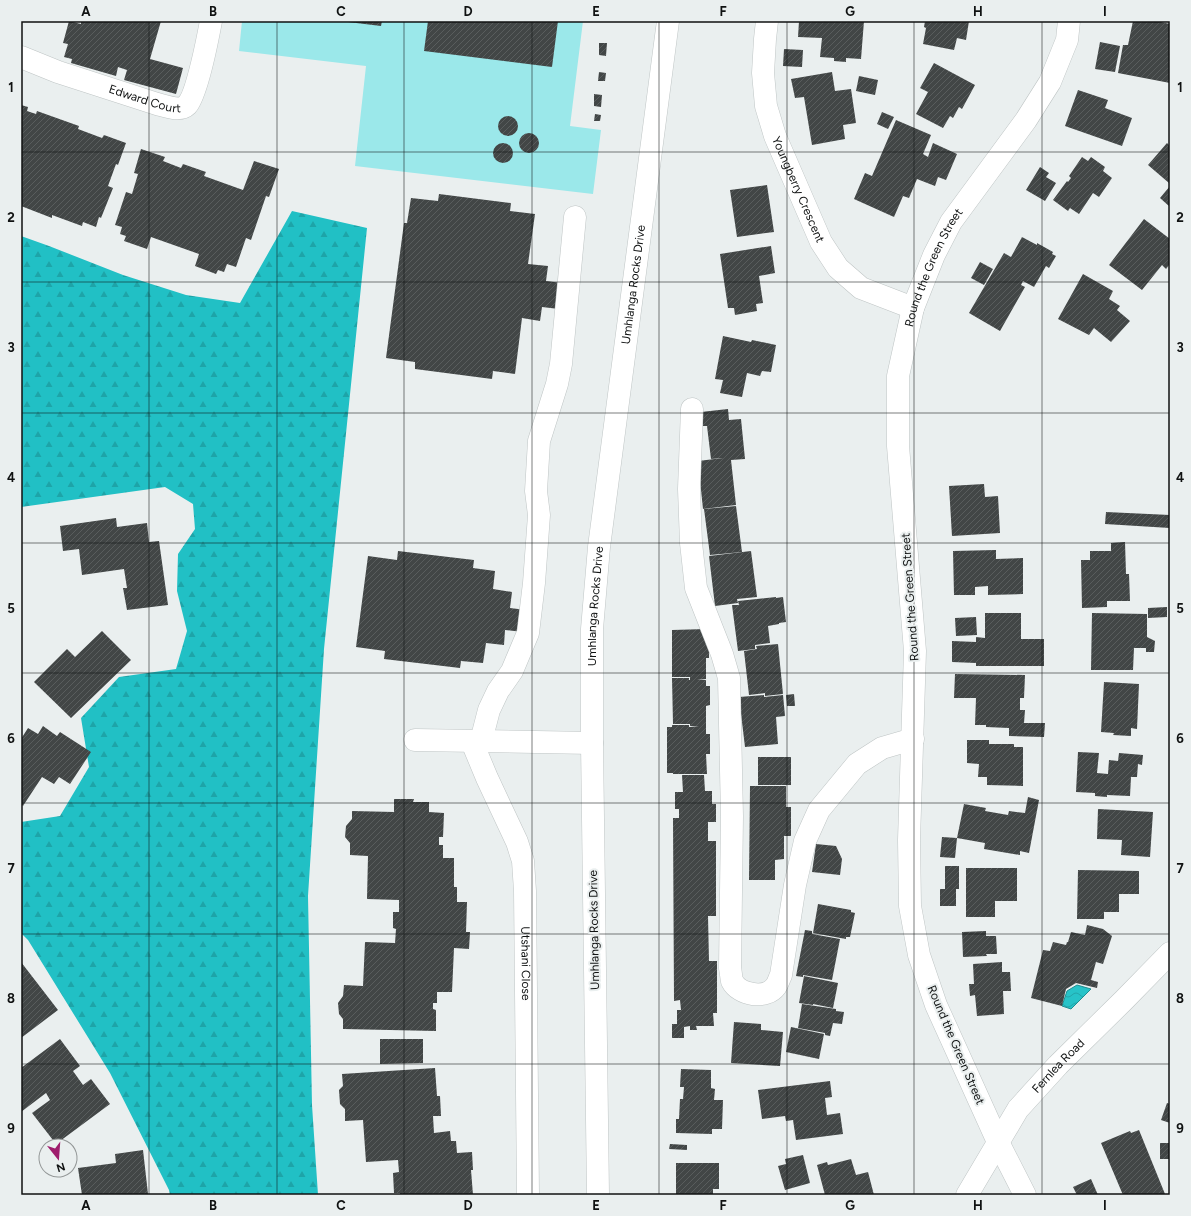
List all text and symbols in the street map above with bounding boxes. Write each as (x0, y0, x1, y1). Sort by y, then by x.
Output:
text: A (81, 4, 91, 19)
text: B (209, 4, 217, 19)
text: C (336, 4, 346, 19)
text: D (463, 4, 473, 19)
text: E (592, 4, 600, 19)
text: F (719, 4, 727, 19)
text: G (845, 4, 855, 19)
text: H (973, 4, 983, 19)
text: I (1103, 4, 1107, 19)
text: 1 (8, 80, 14, 95)
text: 1 (1177, 80, 1183, 95)
street label: Edward Court (107, 82, 182, 115)
street label: Youngberry Crescent (769, 134, 828, 245)
street label: Round the Green Street (902, 205, 966, 328)
text: 2 (7, 210, 15, 225)
text: 2 (1176, 210, 1184, 225)
street label: Umhlanga Rocks Drive (619, 224, 648, 345)
text: 3 (7, 340, 15, 355)
text: 3 (1176, 340, 1184, 355)
text: 4 (7, 470, 15, 485)
text: 4 (1176, 470, 1184, 485)
street label: Round the Green Street (899, 532, 921, 661)
street label: Umhlanga Rocks Drive (585, 545, 606, 666)
text: 5 (7, 601, 15, 616)
text: 5 (1176, 601, 1184, 616)
text: 6 (7, 731, 15, 746)
text: 6 (1176, 731, 1184, 746)
text: 7 (7, 861, 15, 876)
text: 7 (1176, 861, 1184, 876)
street label: Umhlanga Rocks Drive (586, 869, 602, 990)
street label: Utshani Close (518, 926, 533, 1001)
street label: Round the Green Street (925, 983, 988, 1107)
text: 8 (7, 991, 15, 1006)
text: 8 (1176, 991, 1184, 1006)
street label: Fernlea Road (1029, 1036, 1087, 1096)
text: 9 (7, 1121, 15, 1136)
text: 9 (1176, 1121, 1184, 1136)
north arrow (38, 1138, 78, 1178)
text: N (55, 1160, 67, 1175)
text: A (81, 1198, 91, 1213)
text: B (209, 1198, 217, 1213)
text: C (336, 1198, 346, 1213)
text: D (463, 1198, 473, 1213)
text: E (592, 1198, 600, 1213)
text: F (719, 1198, 727, 1213)
text: G (845, 1198, 855, 1213)
text: H (973, 1198, 983, 1213)
text: I (1103, 1198, 1107, 1213)

